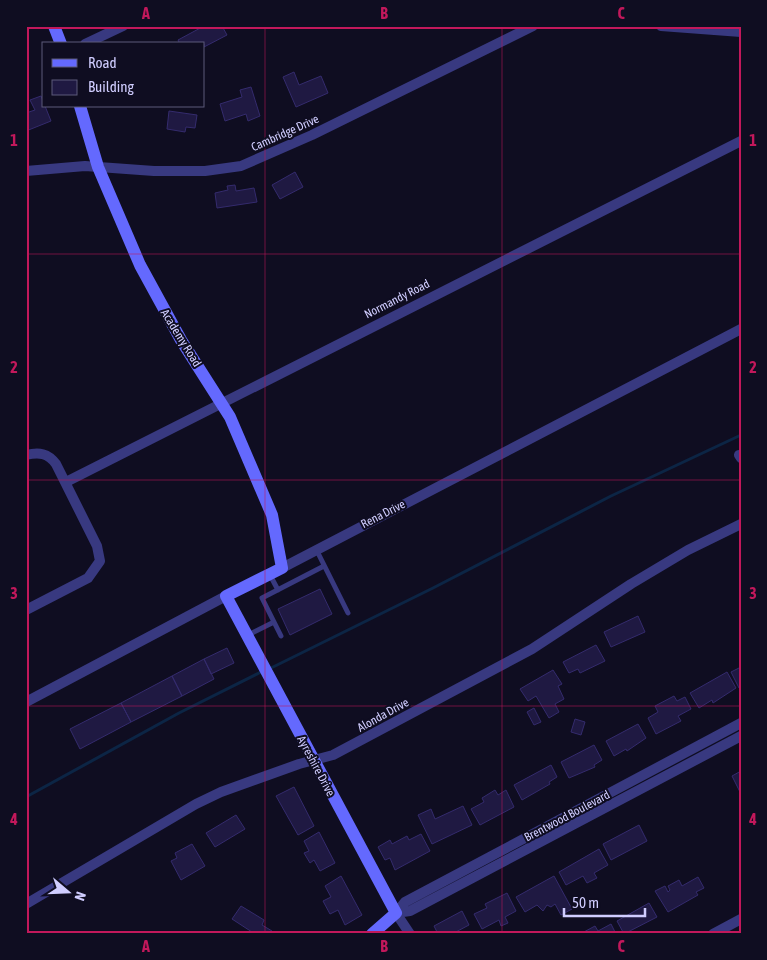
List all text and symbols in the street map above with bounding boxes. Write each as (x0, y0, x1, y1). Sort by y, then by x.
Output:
text: A (141, 4, 150, 22)
text: B (380, 4, 388, 22)
text: C (617, 4, 625, 22)
legend (42, 42, 205, 108)
text: Road (88, 54, 117, 71)
text: Building (88, 78, 134, 95)
street label: Cambridge Drive (249, 112, 321, 154)
text: 1 (10, 131, 18, 149)
text: 1 (749, 131, 757, 149)
street label: Normandy Road (362, 277, 432, 321)
street label: Academy Road (158, 307, 204, 369)
text: 2 (10, 358, 18, 376)
text: 2 (749, 358, 757, 376)
street label: Rena Drive (359, 497, 407, 531)
text: 3 (10, 584, 18, 602)
text: 3 (749, 584, 757, 602)
street label: Alonda Drive (355, 695, 411, 735)
street label: Ayreshire Drive (294, 733, 338, 799)
street label: Brentwood Boulevard (522, 788, 612, 844)
text: 4 (9, 810, 18, 828)
text: 4 (748, 810, 757, 828)
north arrow (42, 868, 92, 918)
scale bar (564, 885, 646, 917)
text: N (71, 890, 89, 903)
text: 50 m (572, 894, 599, 911)
text: A (141, 937, 150, 955)
text: B (380, 937, 388, 955)
text: C (617, 937, 625, 955)

